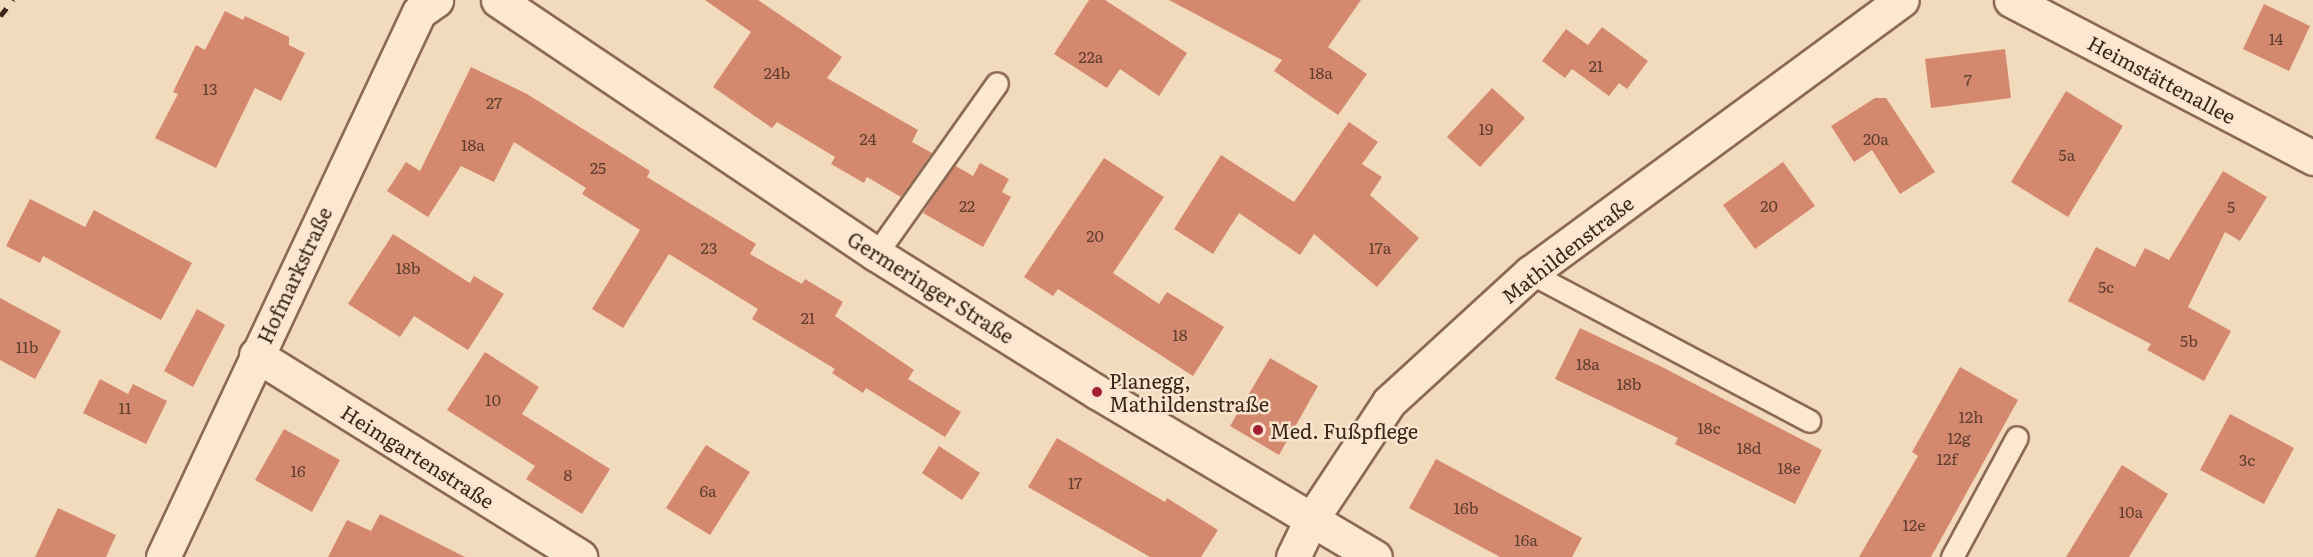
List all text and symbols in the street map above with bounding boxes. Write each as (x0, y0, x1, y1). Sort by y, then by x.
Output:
house number: 14 (2269, 28, 2283, 48)
street label: Heimstättenallee (2084, 30, 2240, 128)
house number: 22a (1079, 46, 1103, 66)
house number: 21 (1589, 55, 1603, 75)
house number: 24b (764, 62, 790, 82)
house number: 18a (1309, 62, 1333, 82)
house number: 7 (1964, 69, 1972, 89)
house number: 13 (202, 78, 218, 98)
house number: 27 (486, 92, 502, 112)
house number: 19 (1479, 118, 1493, 138)
house number: 24 (860, 128, 876, 148)
house number: 20a (1863, 128, 1889, 148)
house number: 18a (461, 134, 485, 154)
house number: 5a (2059, 144, 2075, 164)
house number: 25 (590, 157, 606, 177)
street label: Mathildenstraße (1496, 190, 1638, 308)
house number: 22 (959, 195, 975, 215)
house number: 20 (1760, 195, 1778, 215)
house number: 5 (2227, 196, 2235, 216)
street label: Hofmarkstraße (252, 203, 336, 347)
house number: 20 (1086, 225, 1104, 245)
street label: Germeringer Straße (843, 226, 1019, 348)
house number: 23 (701, 237, 717, 257)
house number: 17a (1369, 237, 1391, 257)
house number: 18b (395, 257, 421, 277)
house number: 5c (2098, 276, 2114, 296)
house number: 21 (801, 307, 815, 327)
house number: 18 (1172, 324, 1188, 344)
house number: 5b (2180, 330, 2198, 350)
house number: 11b (16, 336, 38, 356)
house number: 18a (1576, 353, 1600, 373)
place label: Planegg, Mathildenstraße (1109, 368, 1269, 415)
house number: 18b (1616, 373, 1642, 393)
marker: Planegg, Mathildenstraße (1090, 385, 1104, 399)
house number: 10 (485, 389, 501, 409)
house number: 11 (118, 397, 132, 417)
street label: Heimgartenstraße (337, 399, 499, 513)
house number: 12h (1958, 406, 1984, 426)
house number: 18c (1697, 417, 1721, 437)
place label: Med. Fußpflege (1270, 418, 1418, 442)
marker: Med. Fußpflege (1251, 423, 1265, 437)
house number: 12g (1947, 427, 1971, 447)
house number: 18d (1736, 437, 1762, 457)
house number: 12f (1937, 448, 1957, 468)
house number: 3c (2239, 449, 2255, 469)
house number: 18e (1777, 457, 1801, 477)
house number: 16 (290, 460, 306, 480)
house number: 8 (564, 464, 572, 484)
house number: 17 (1068, 472, 1082, 492)
house number: 6a (699, 480, 717, 500)
house number: 16b (1454, 497, 1478, 517)
house number: 10a (2119, 501, 2143, 521)
house number: 12e (1903, 514, 1925, 534)
house number: 16a (1514, 529, 1538, 549)

